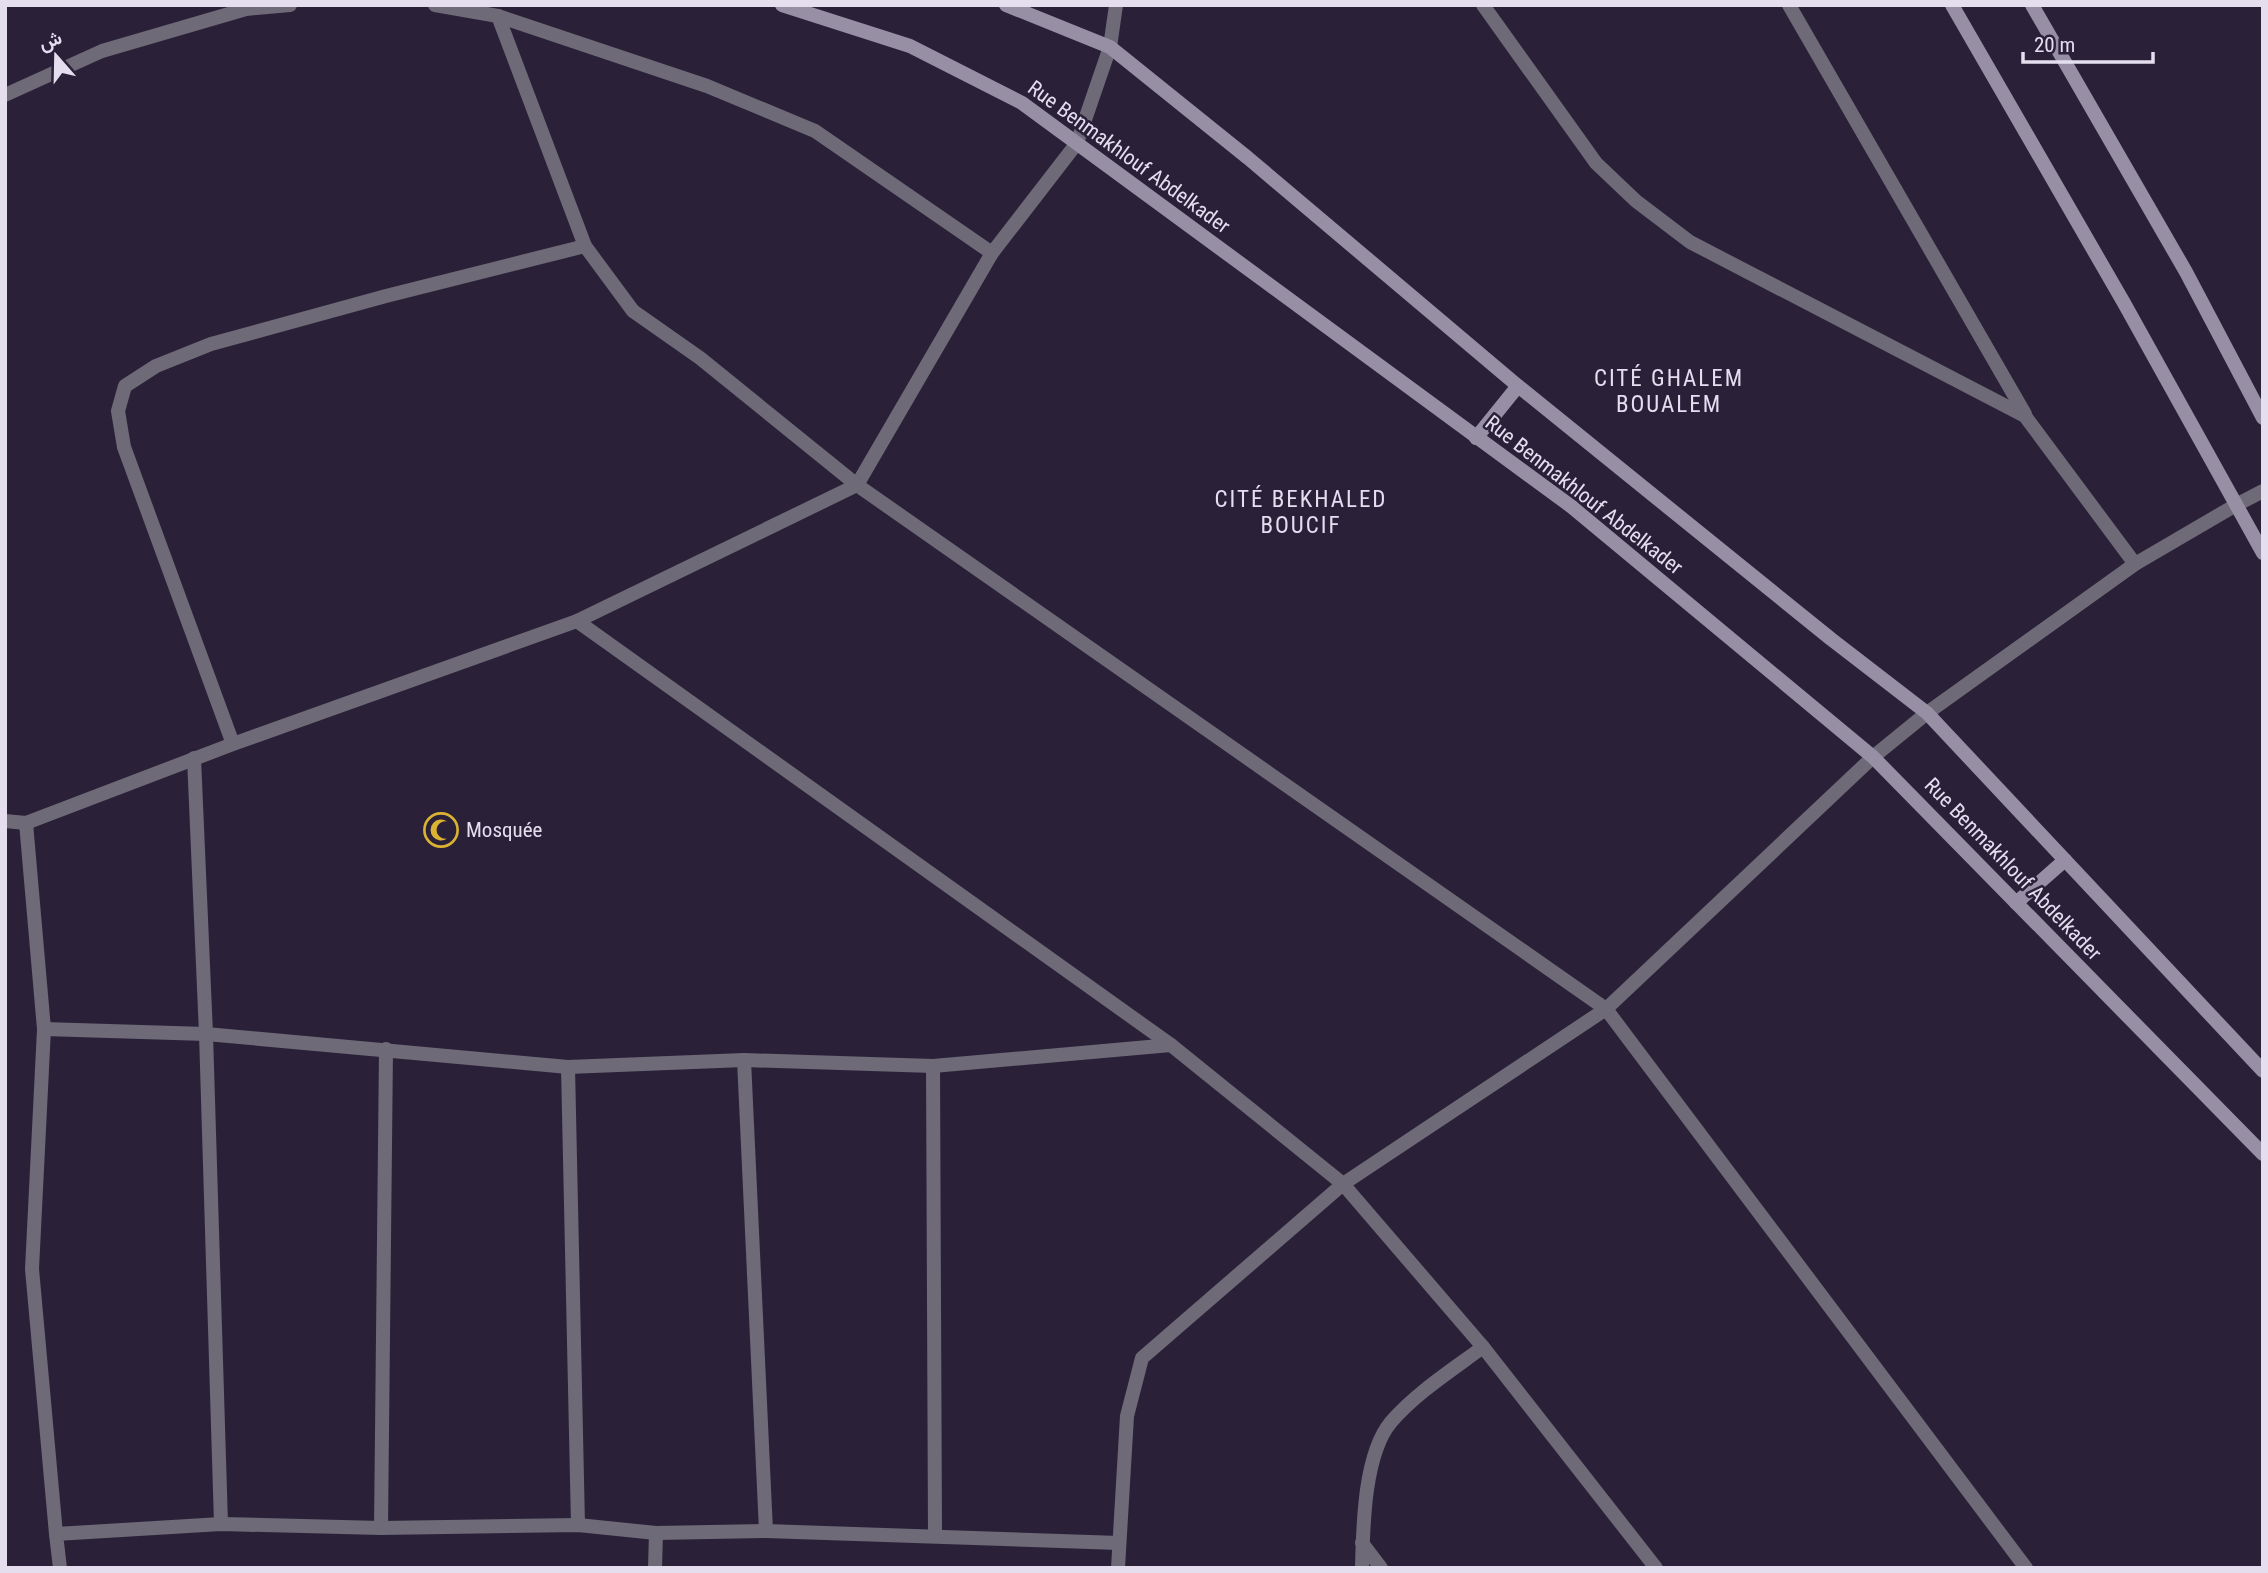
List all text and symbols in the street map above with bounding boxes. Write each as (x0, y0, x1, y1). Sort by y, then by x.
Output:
north arrow (21, 21, 91, 91)
scale bar (2023, 21, 2152, 65)
text: ش (36, 26, 65, 55)
text: 20 m (2034, 33, 2075, 57)
street label: Rue Benmakhlouf Abdelkader (1023, 76, 1235, 238)
district label: CITÉ GHALEM BOUALEM (1594, 364, 1744, 418)
street label: Rue Benmakhlouf Abdelkader (1481, 411, 1687, 579)
district label: CITÉ BEKHALED BOUCIF (1215, 485, 1387, 539)
street label: Rue Benmakhlouf Abdelkader (1920, 773, 2106, 965)
mosque icon: Mosquée (422, 811, 460, 849)
place label: Mosquée (466, 818, 542, 842)

